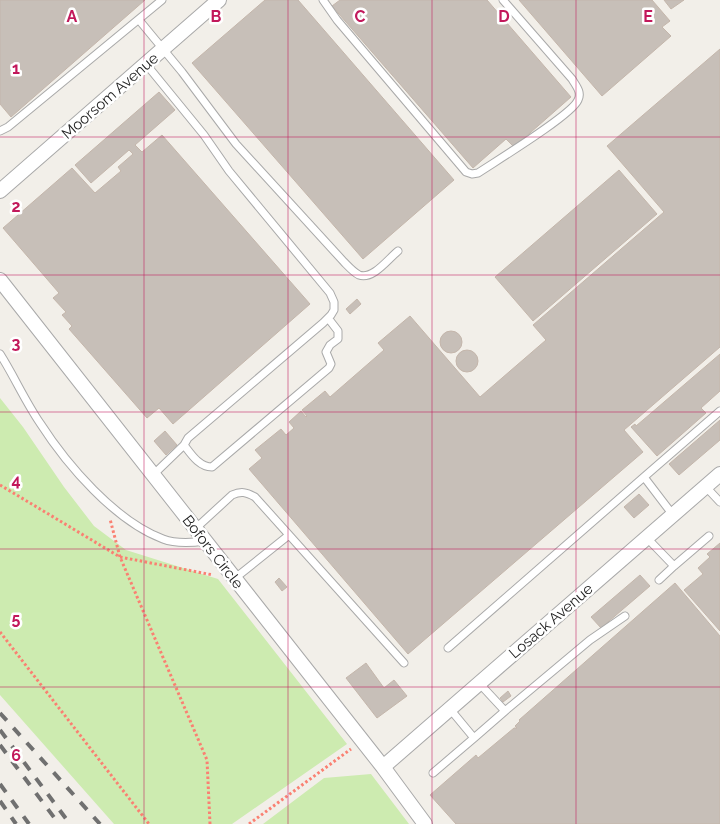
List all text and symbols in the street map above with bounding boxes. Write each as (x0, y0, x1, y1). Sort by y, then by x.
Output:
text: A (67, 7, 78, 26)
text: B (211, 7, 222, 26)
text: C (355, 7, 366, 26)
text: D (498, 7, 510, 26)
text: E (643, 7, 653, 26)
street label: Moorsom Avenue (58, 49, 162, 143)
text: 1 (12, 59, 20, 78)
text: 2 (11, 197, 21, 216)
text: 3 (12, 334, 21, 353)
text: 4 (11, 471, 21, 490)
street label: Bofors Circle (179, 512, 247, 593)
street label: Losack Avenue (505, 580, 597, 662)
text: 5 (12, 609, 21, 628)
text: 6 (11, 746, 21, 765)

